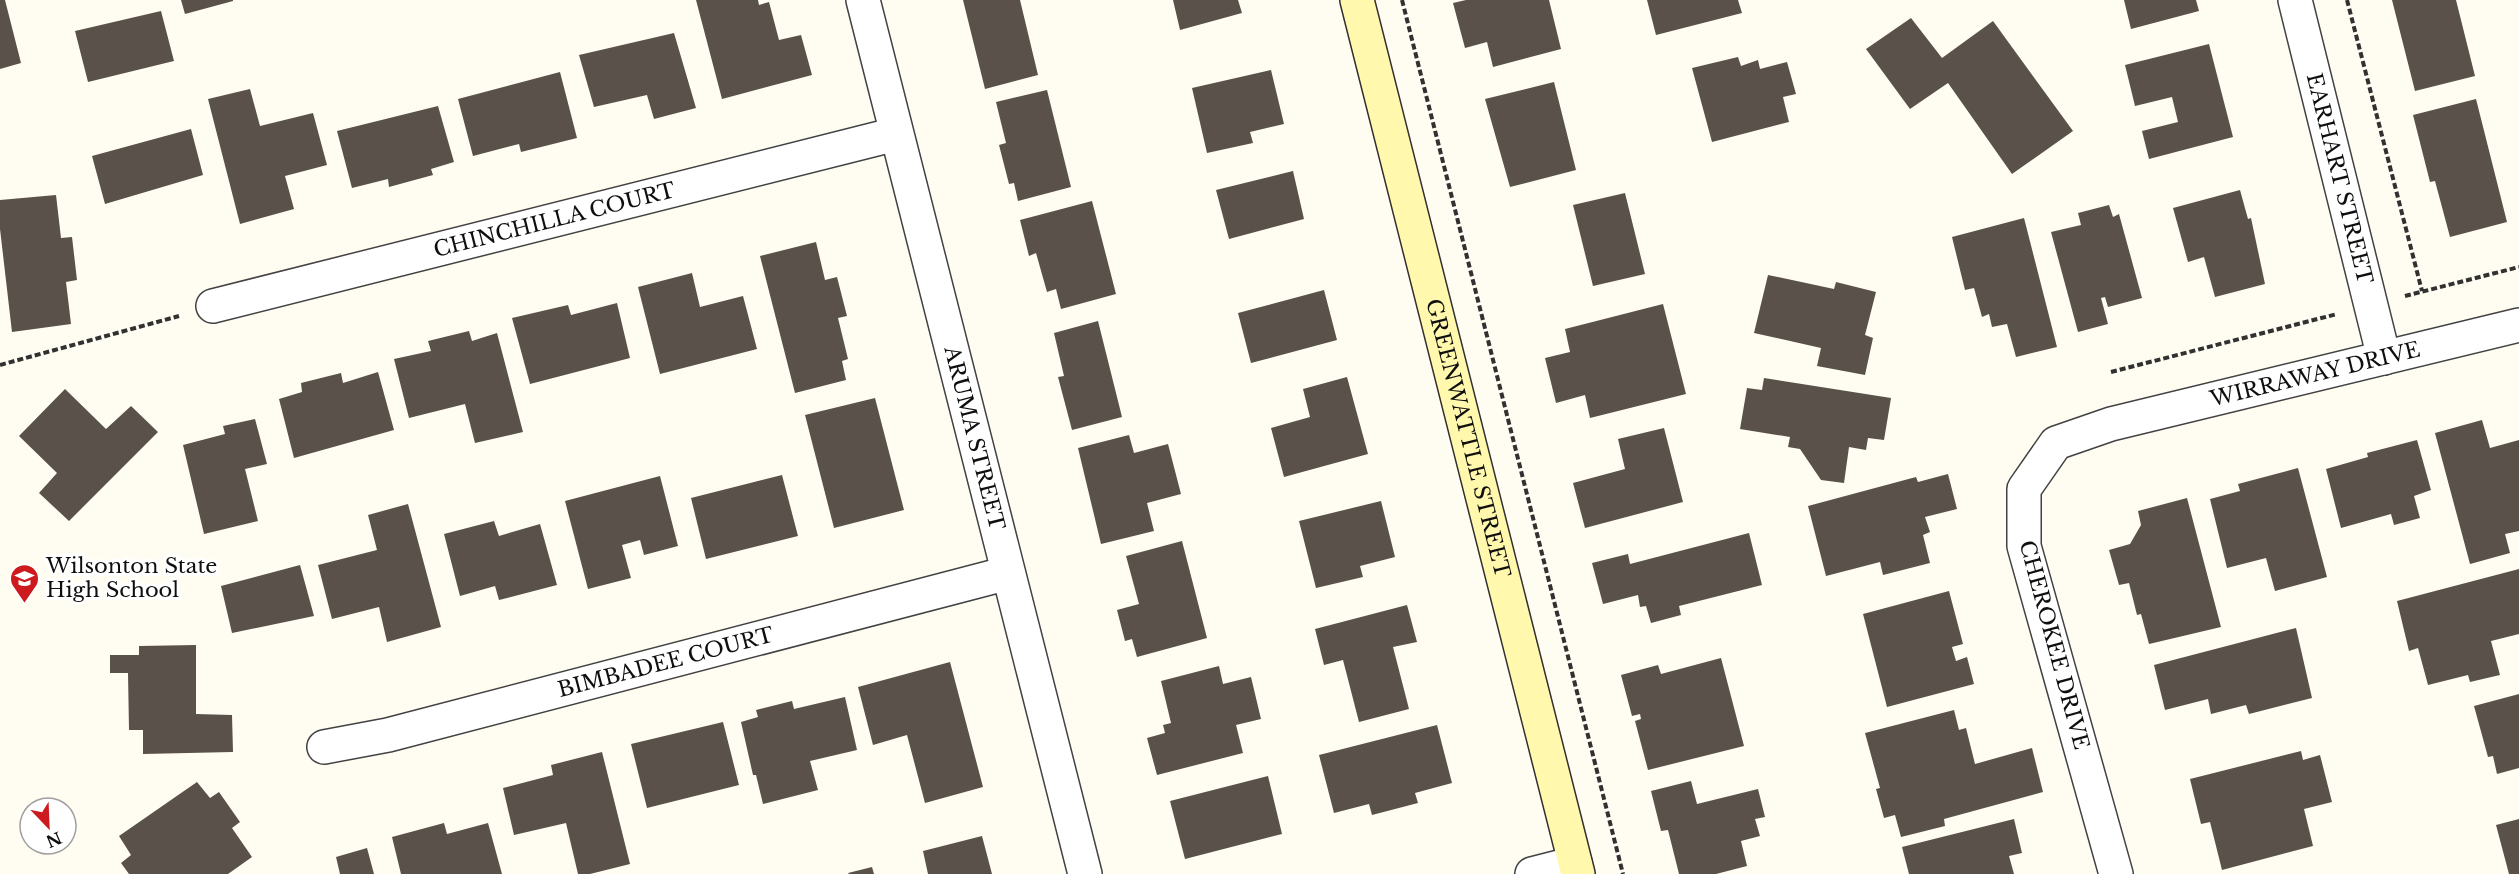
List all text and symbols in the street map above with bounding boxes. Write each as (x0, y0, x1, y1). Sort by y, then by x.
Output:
street label: EARHART STREET (2301, 71, 2378, 287)
street label: CHINCHILLA COURT (431, 177, 678, 263)
street label: GREENWATTLE STREET (1420, 296, 1516, 580)
street label: WIRRAWAY DRIVE (2207, 336, 2423, 413)
street label: ARUMA STREET (938, 342, 1010, 533)
street label: CHEROKEE DRIVE (2014, 538, 2094, 752)
place label: Wilsonton State High School (45, 553, 217, 603)
school or university icon: Wilsonton State High School (9, 562, 41, 604)
street label: BIMBADEE COURT (555, 622, 776, 703)
north arrow (18, 796, 78, 856)
text: N (43, 828, 65, 852)

